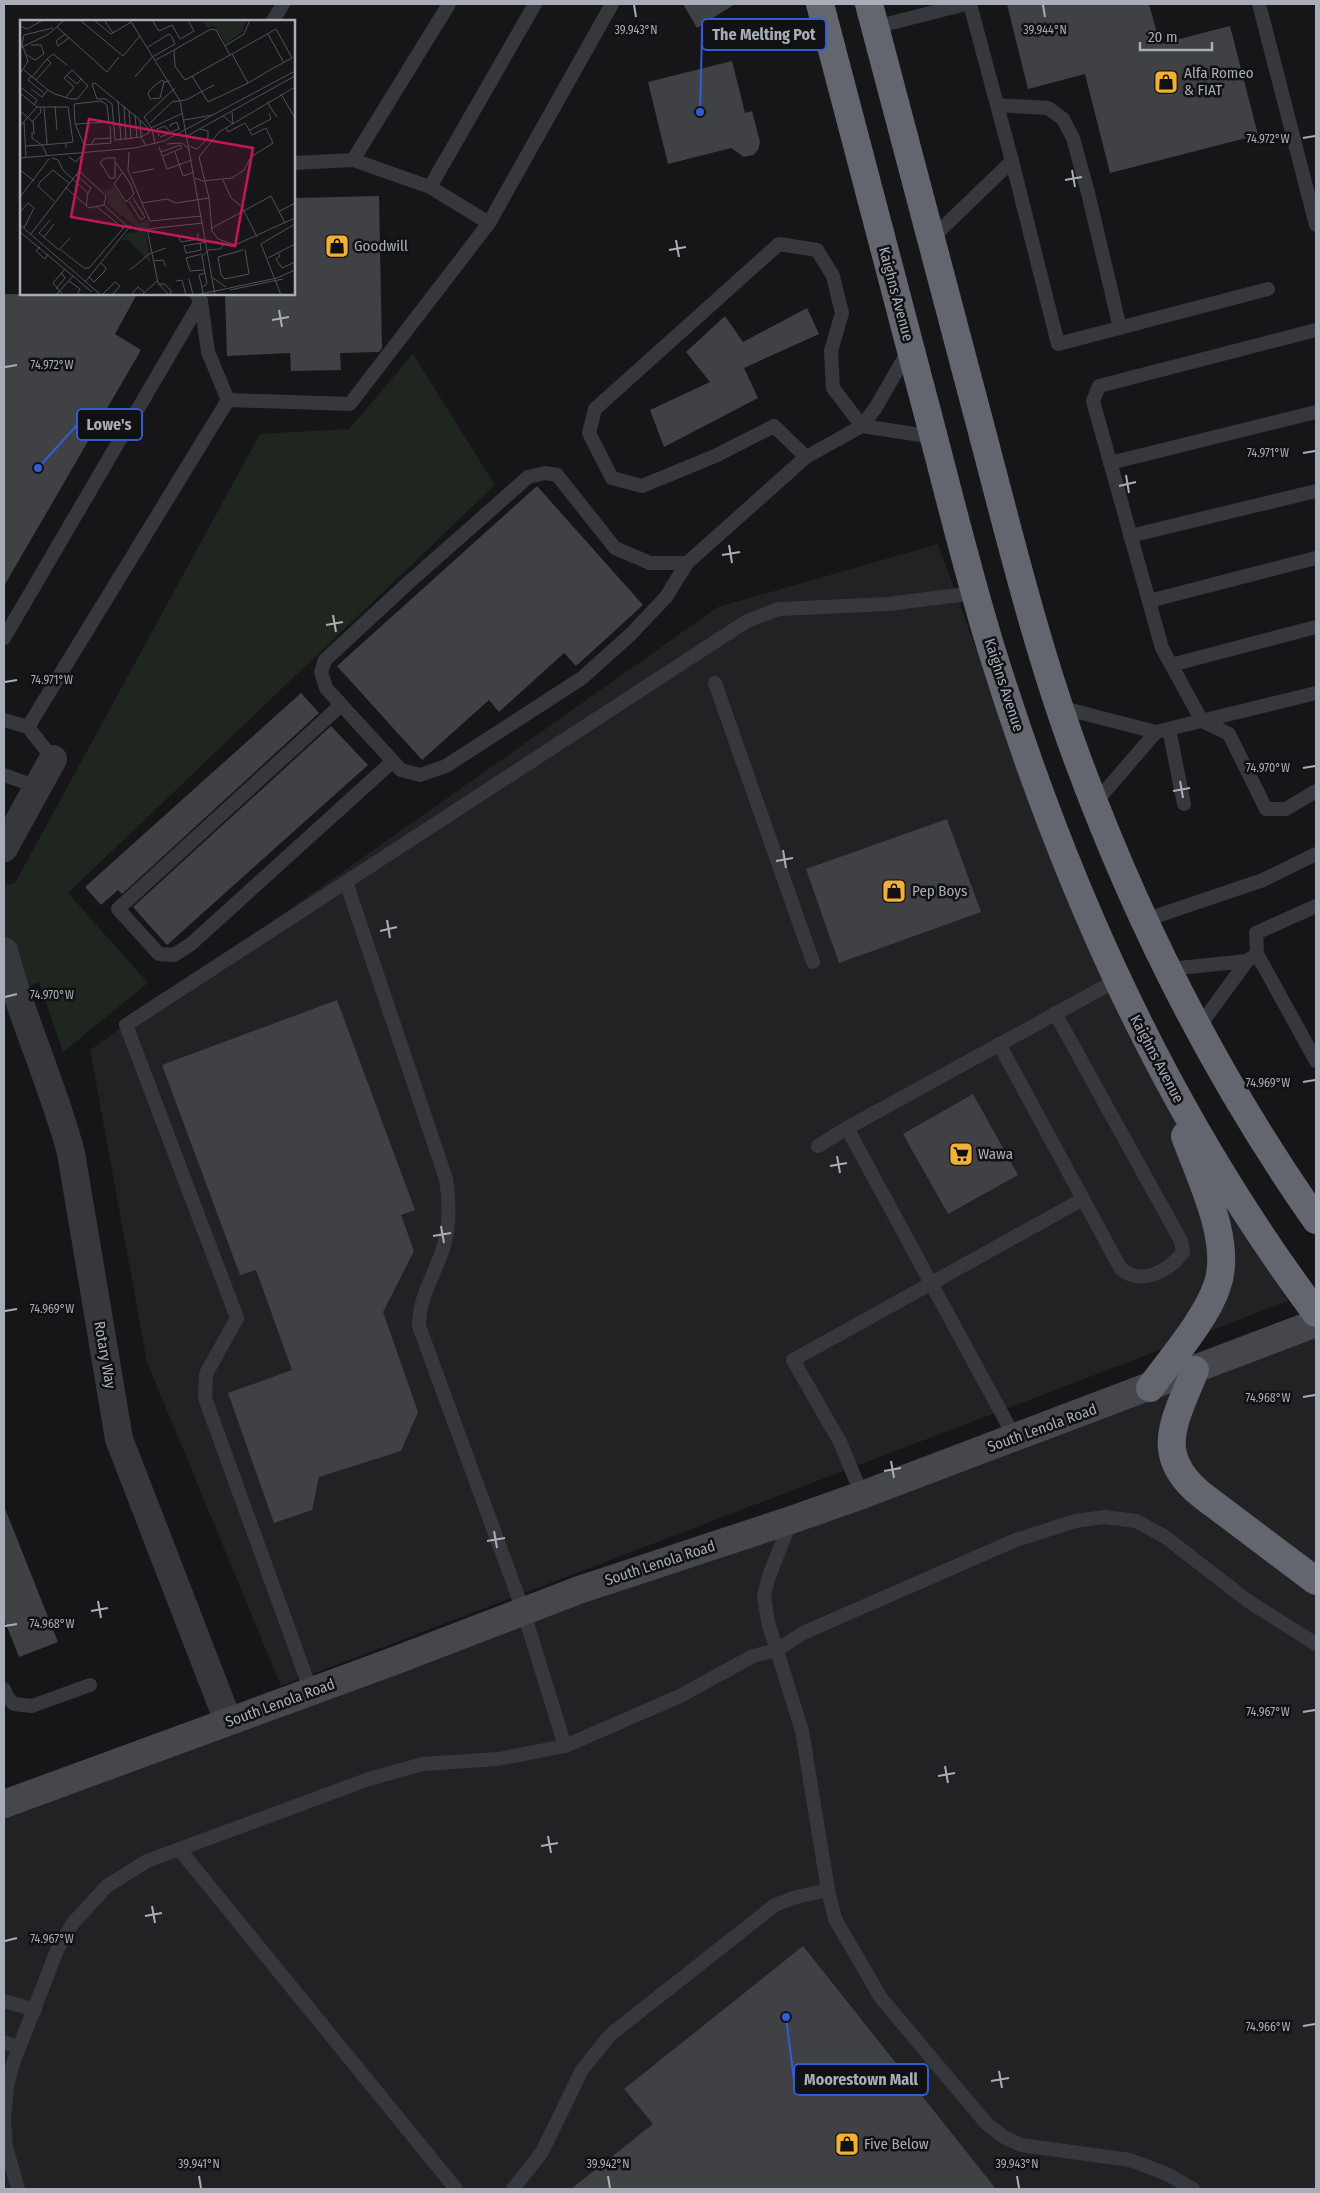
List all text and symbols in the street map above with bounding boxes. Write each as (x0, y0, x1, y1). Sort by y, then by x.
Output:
callout: The Melting Pot (702, 19, 826, 50)
inset map (20, 20, 295, 295)
scale bar (1140, 20, 1212, 52)
text: 39.943°N (614, 23, 658, 37)
text: 39.944°N (1023, 23, 1067, 37)
text: The Melting Pot (712, 25, 816, 44)
text: 20 m (1148, 28, 1178, 46)
place label: Alfa Romeo & FIAT (1184, 64, 1254, 99)
shop icon: Alfa Romeo & FIAT (1153, 69, 1179, 95)
text: 74.972°W (1247, 132, 1289, 146)
shop icon: Goodwill (324, 233, 350, 259)
place label: Goodwill (354, 237, 408, 255)
street label: Kaighns Avenue (875, 245, 917, 343)
text: 74.972°W (31, 358, 73, 372)
callout: Lowe's (77, 409, 142, 440)
text: Lowe's (86, 415, 132, 434)
text: 74.971°W (1247, 446, 1289, 460)
street label: Kaighns Avenue (980, 636, 1028, 734)
text: 74.971°W (31, 673, 73, 687)
text: 74.970°W (1246, 761, 1290, 775)
shop icon: Pep Boys (881, 878, 907, 904)
place label: Pep Boys (912, 882, 967, 900)
text: 74.970°W (30, 988, 74, 1002)
street label: Kaighns Avenue (1126, 1012, 1188, 1106)
text: 74.969°W (1246, 1076, 1290, 1090)
supermarket icon: Wawa (948, 1141, 974, 1167)
place label: Wawa (978, 1145, 1013, 1163)
text: 74.969°W (30, 1302, 74, 1316)
street label: Rotary Way (90, 1320, 120, 1390)
text: 74.968°W (1246, 1391, 1290, 1405)
street label: South Lenola Road (985, 1400, 1099, 1456)
street label: South Lenola Road (603, 1537, 717, 1589)
text: 74.968°W (30, 1617, 74, 1631)
street label: South Lenola Road (223, 1675, 337, 1731)
text: 74.967°W (1246, 1705, 1290, 1719)
text: 74.967°W (30, 1932, 74, 1946)
text: 74.966°W (1246, 2020, 1290, 2034)
callout: Moorestown Mall (794, 2064, 928, 2095)
text: Moorestown Mall (804, 2070, 919, 2089)
shop icon: Five Below (834, 2131, 860, 2157)
place label: Five Below (864, 2135, 929, 2153)
text: 39.941°N (178, 2157, 220, 2171)
text: 39.942°N (587, 2157, 629, 2171)
text: 39.943°N (995, 2157, 1039, 2171)

